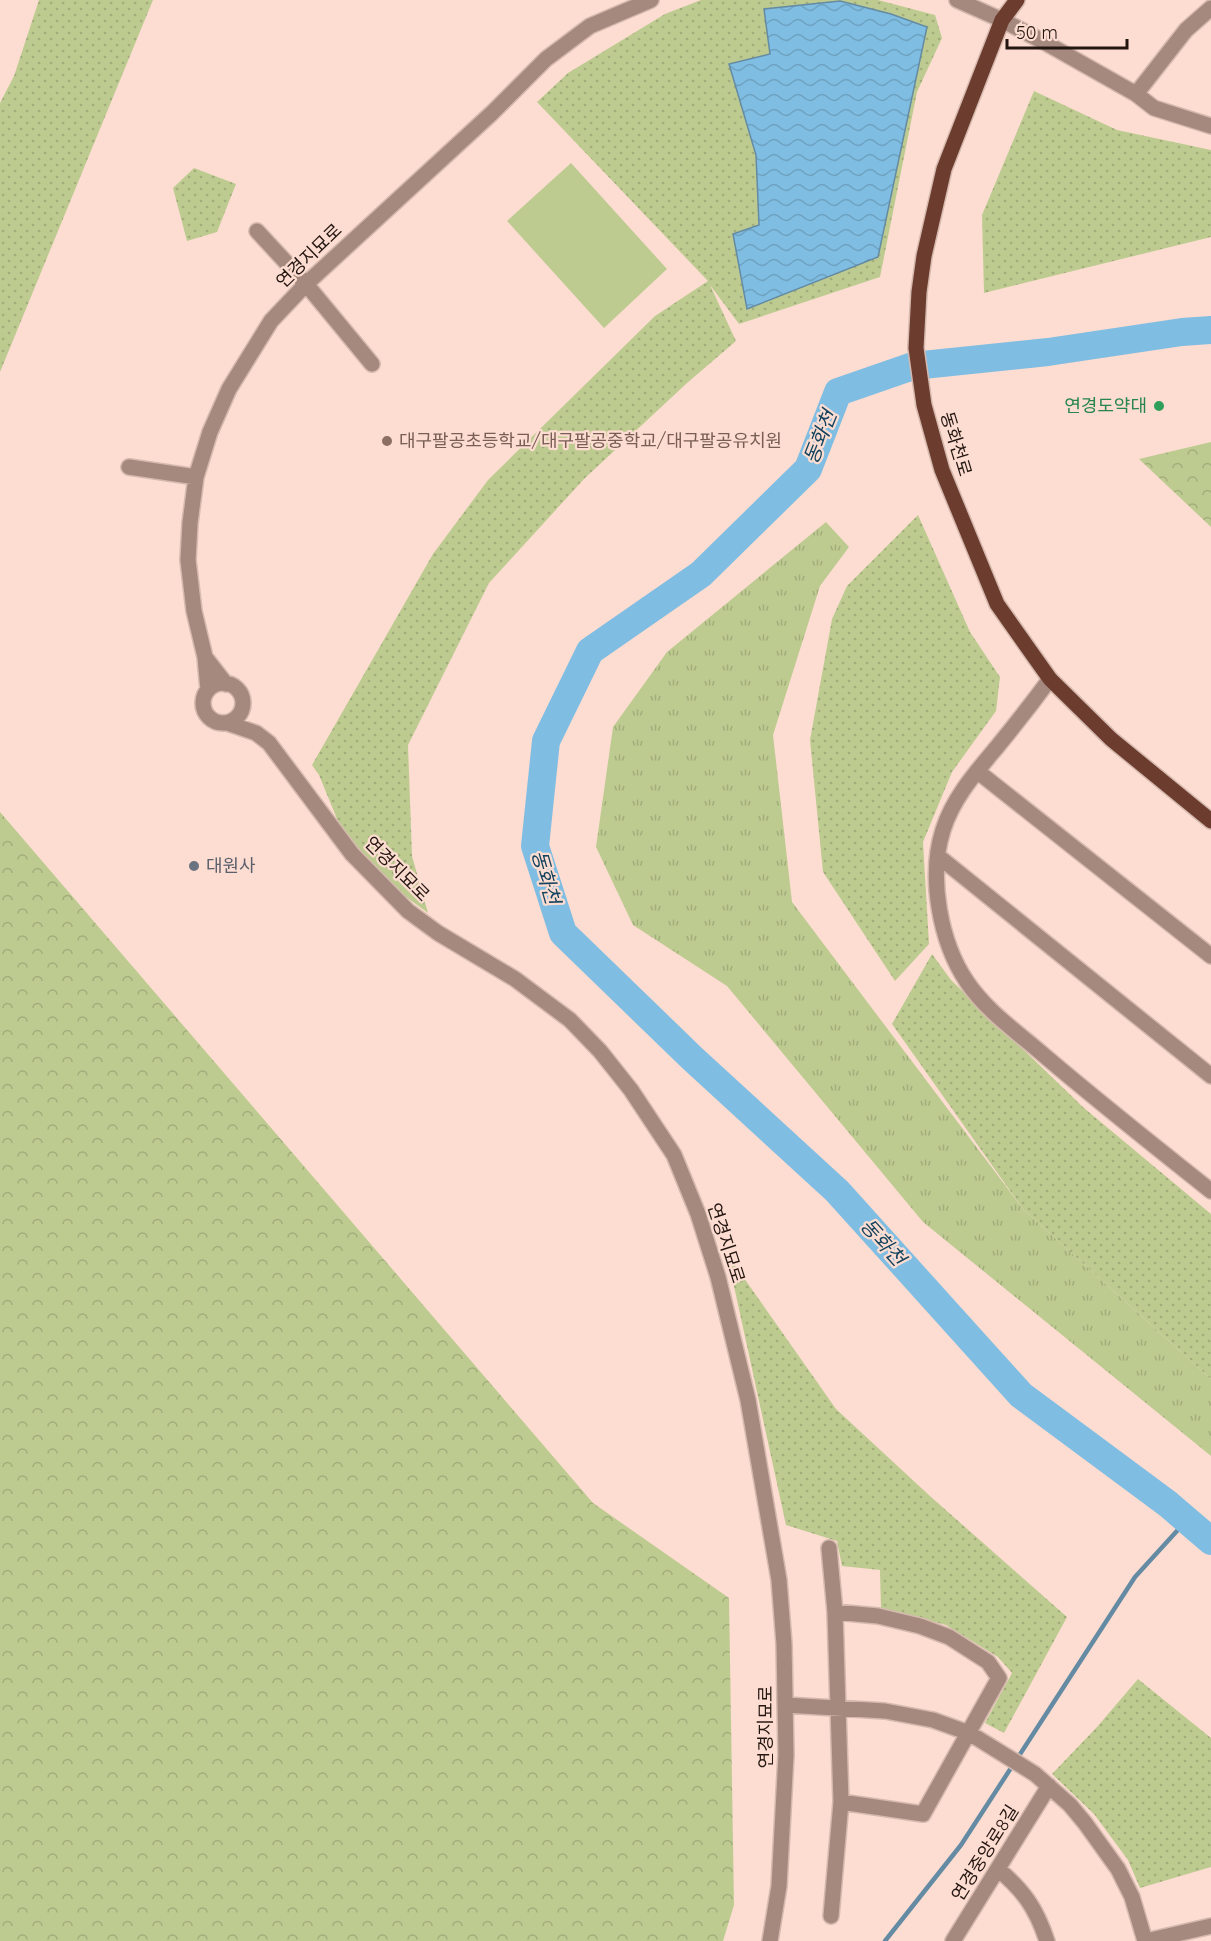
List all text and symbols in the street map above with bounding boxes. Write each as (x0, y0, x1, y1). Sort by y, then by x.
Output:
scale bar (1007, 12, 1127, 50)
text: 50 m (1016, 21, 1058, 44)
street label: 연경지묘로 (271, 219, 346, 293)
place label: 연경도약대 (1064, 394, 1147, 417)
marker: 연경도약대 (1152, 399, 1166, 413)
water label: 동화천 (798, 404, 842, 467)
street label: 동화천로 (936, 409, 977, 479)
place label: 대구팔공초등학교/대구팔공중학교/대구팔공유치원 (399, 429, 782, 452)
marker: 대구팔공초등학교/대구팔공중학교/대구팔공유치원 (380, 434, 394, 448)
street label: 연경지묘로 (360, 831, 435, 906)
water label: 동화천 (527, 847, 567, 909)
place label: 대원사 (206, 854, 256, 877)
marker: 대원사 (187, 859, 201, 873)
street label: 연경지묘로 (703, 1200, 750, 1286)
water label: 동화천 (856, 1213, 913, 1272)
street label: 연경지묘로 (754, 1686, 777, 1768)
street label: 연경중앙로8길 (946, 1800, 1023, 1905)

